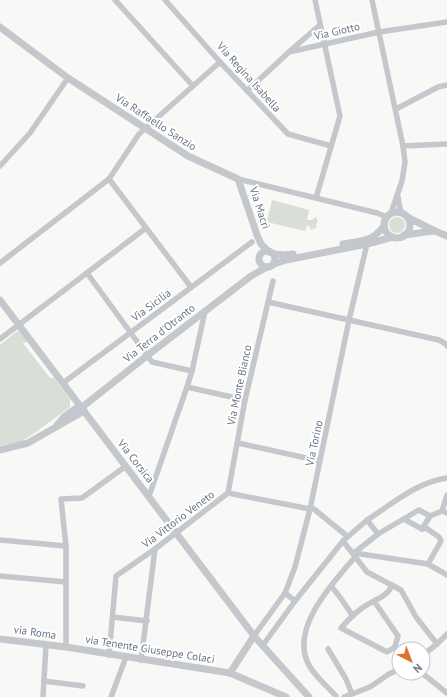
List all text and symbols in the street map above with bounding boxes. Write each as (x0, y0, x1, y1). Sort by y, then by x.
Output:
street label: Via Giotto (312, 19, 361, 43)
street label: Via Regina Isabella (213, 38, 284, 115)
street label: Via Raffaello Sanzio (112, 90, 199, 153)
street label: Via Macrì (246, 184, 273, 231)
street label: Via Sicilia (128, 286, 174, 325)
street label: Via Terra d'Otranto (120, 301, 198, 366)
street label: Via Monte Bianco (223, 343, 254, 427)
street label: Via Torino (302, 419, 326, 468)
street label: Via Corsica (114, 436, 157, 485)
street label: Via Vittorio Veneto (138, 487, 217, 551)
street label: via Roma (13, 622, 57, 642)
street label: via Tenente Giuseppe Colaci (84, 632, 216, 666)
north arrow (391, 641, 431, 681)
text: N (410, 661, 425, 676)

